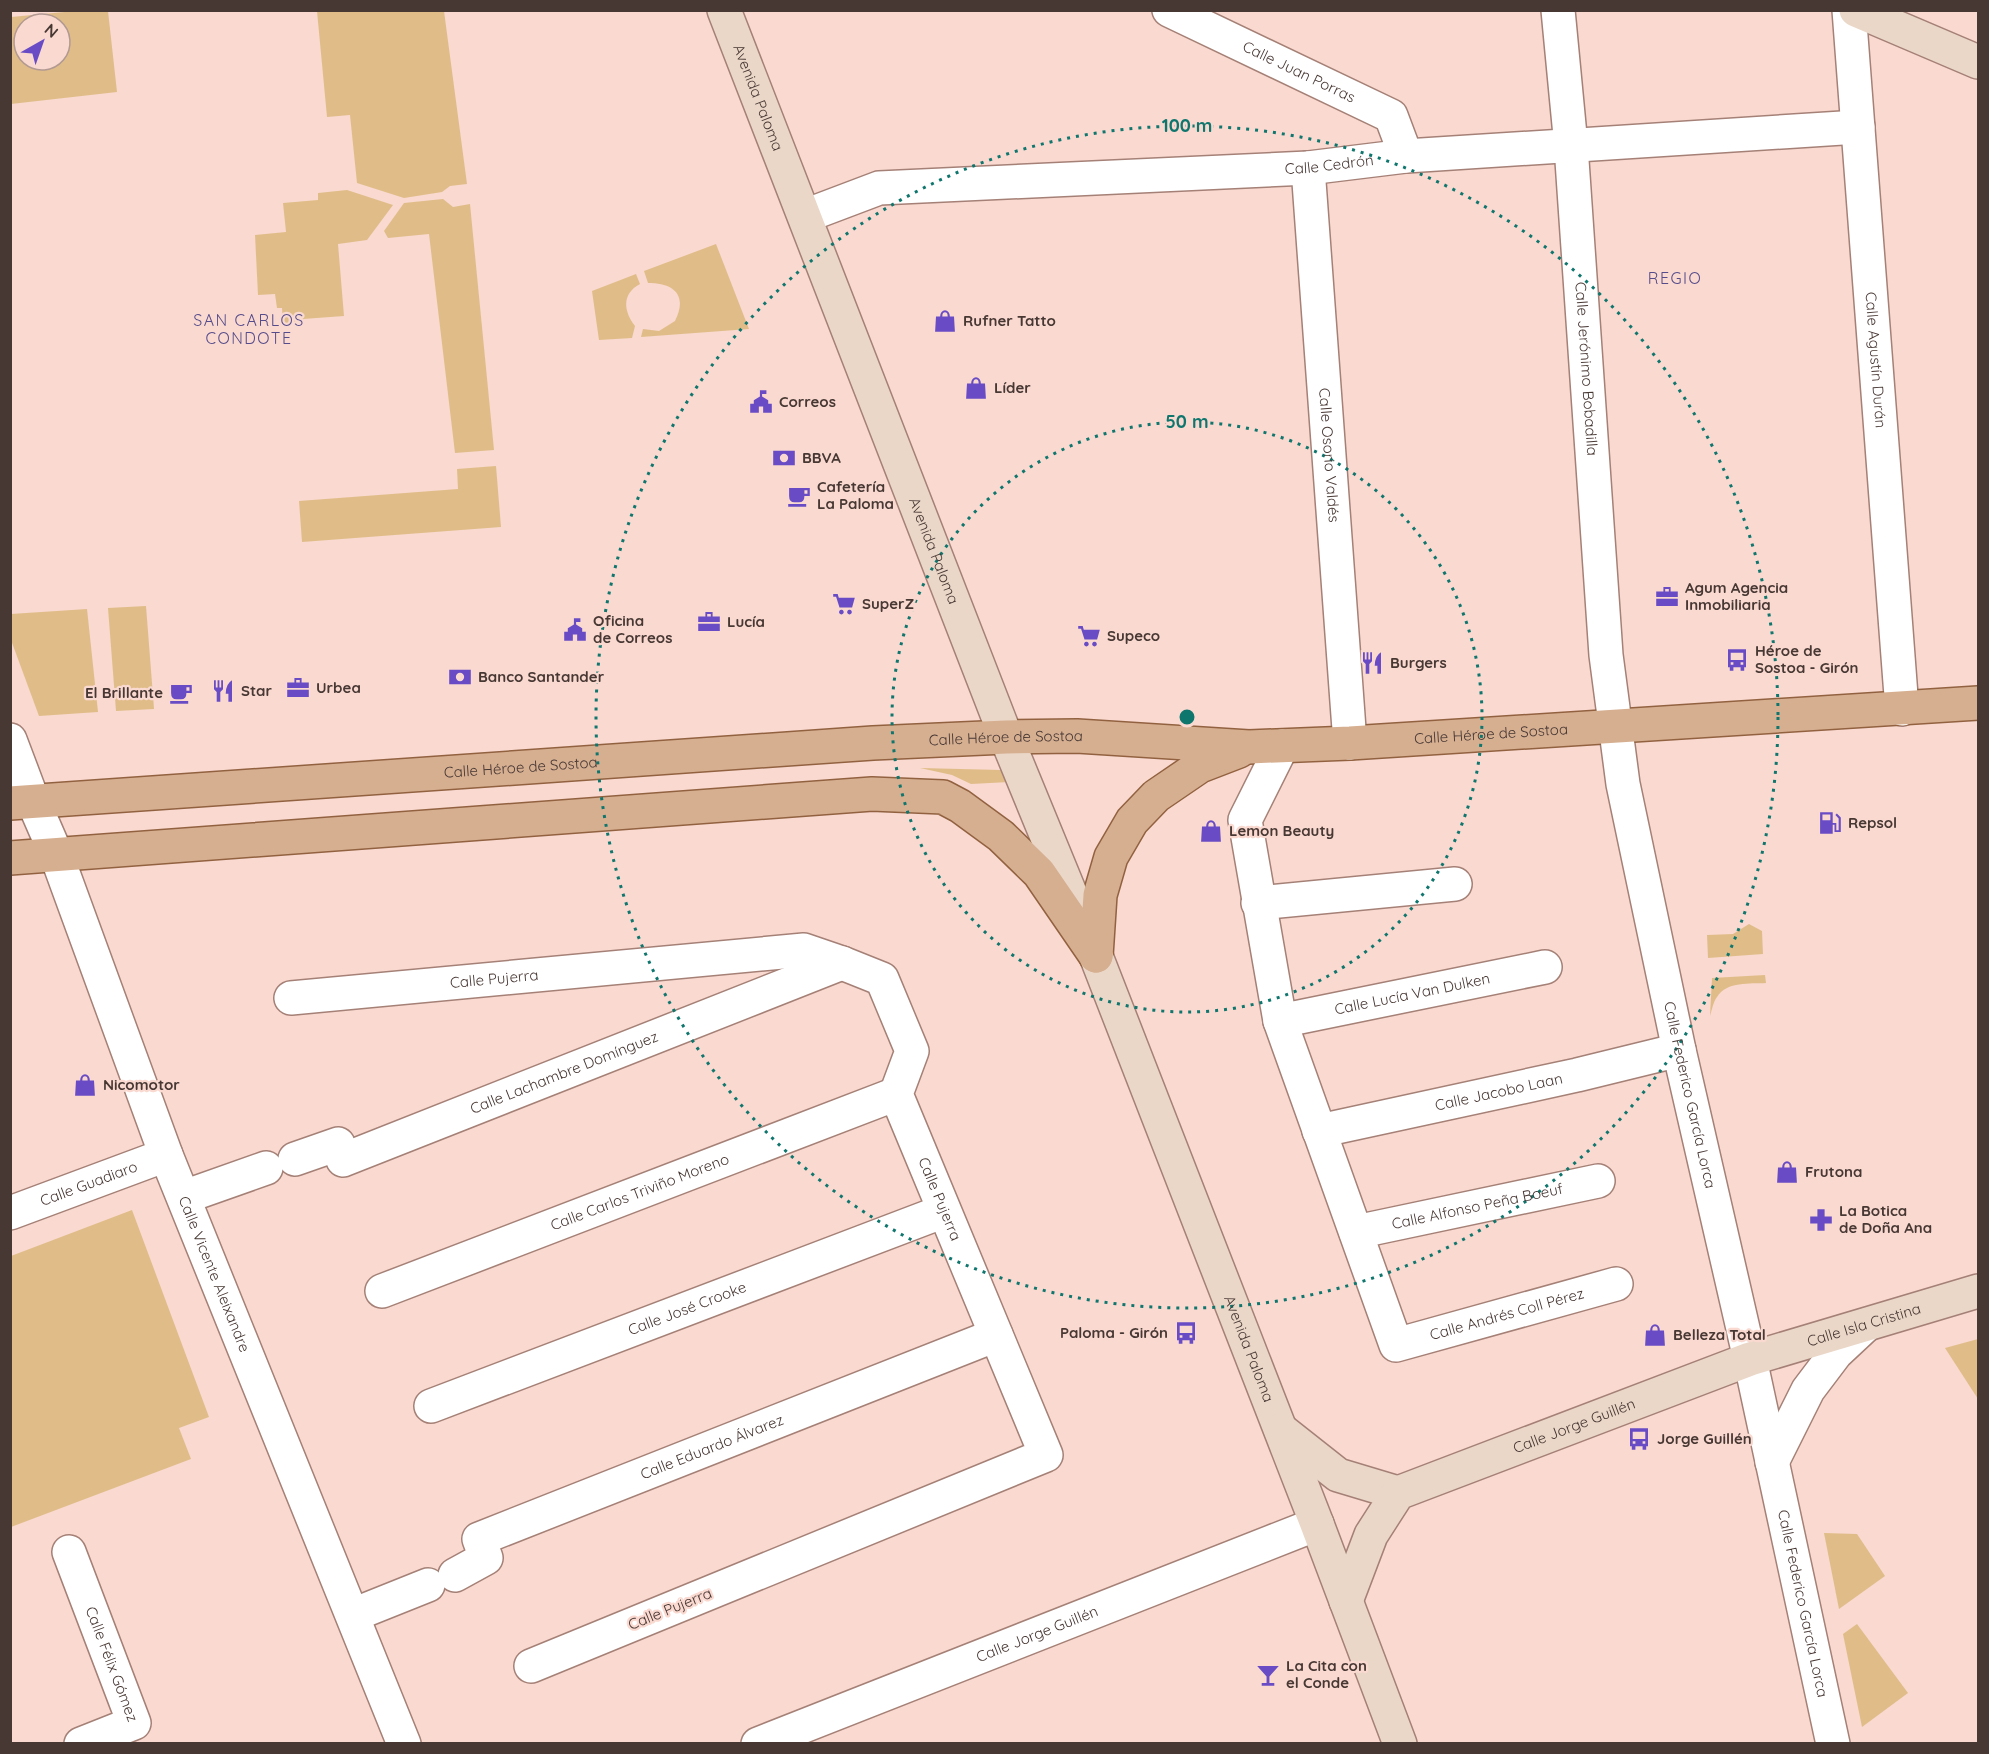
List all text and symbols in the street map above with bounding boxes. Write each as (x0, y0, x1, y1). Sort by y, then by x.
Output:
north arrow (12, 12, 72, 72)
text: N (41, 19, 63, 42)
street label: Calle Juan Porras (1240, 37, 1359, 107)
street label: Avenida Paloma (729, 41, 788, 154)
text: 100 m (1162, 114, 1212, 137)
street label: Calle Cedrón (1284, 150, 1375, 178)
district label: REGIO (1648, 268, 1702, 288)
street label: Calle Jerónimo Bobadilla (1571, 281, 1602, 456)
street label: Calle Agustín Durán (1861, 291, 1891, 429)
shop icon: Rufner Tatto (932, 308, 958, 334)
district label: SAN CARLOS CONDOTE (193, 310, 305, 348)
place label: Rufner Tatto (963, 311, 1056, 330)
shop icon: Líder (963, 375, 989, 401)
place label: Líder (994, 378, 1031, 397)
street label: Calle Osorio Valdés (1315, 387, 1344, 523)
public building icon: Correos (748, 389, 774, 415)
place label: Correos (779, 392, 836, 411)
text: 50 m (1165, 410, 1209, 433)
bank icon: BBVA (771, 445, 797, 471)
place label: BBVA (802, 448, 841, 467)
place label: Cafetería La Paloma (817, 477, 894, 513)
cafe icon: Cafetería La Paloma (786, 483, 812, 509)
street label: Avenida Paloma (905, 494, 964, 607)
place label: Agum Agencia Inmobiliaria (1685, 578, 1788, 614)
office icon: Agum Agencia Inmobiliaria (1654, 584, 1680, 610)
supermarket icon: SuperZ (831, 591, 857, 617)
place label: SuperZ (862, 594, 915, 613)
office icon: Lucía (696, 609, 722, 635)
place label: Oficina de Correos (593, 611, 672, 647)
place label: Lucía (727, 612, 765, 631)
public building icon: Oficina de Correos (562, 617, 588, 643)
supermarket icon: Supeco (1076, 623, 1102, 649)
place label: Supeco (1107, 626, 1160, 645)
place label: Héroe de Sostoa - Girón (1755, 641, 1859, 677)
bus stop icon: Héroe de Sostoa - Girón (1724, 647, 1750, 673)
restaurant icon: Burgers (1359, 650, 1385, 676)
place label: Burgers (1390, 653, 1447, 672)
bank icon: Banco Santander (447, 664, 473, 690)
place label: Banco Santander (478, 667, 605, 686)
office icon: Urbea (285, 675, 311, 701)
restaurant icon: Star (210, 678, 236, 704)
place label: Urbea (316, 678, 361, 697)
cafe icon: El Brillante (168, 680, 194, 706)
place label: Star (241, 681, 273, 700)
place label: El Brillante (85, 683, 163, 702)
centre of rings (1177, 707, 1197, 727)
street label: Calle Héroe de Sostoa (1414, 719, 1569, 748)
street label: Calle Héroe de Sostoa (928, 726, 1083, 749)
street label: Calle Héroe de Sostoa (443, 752, 598, 782)
fuel station icon: Repsol (1817, 810, 1843, 836)
place label: Repsol (1848, 813, 1897, 832)
shop icon: Lemon Beauty (1198, 818, 1224, 844)
place label: Lemon Beauty (1229, 821, 1334, 840)
street label: Calle Pujerra (449, 965, 539, 992)
street label: Calle Lucía Van Dulken (1333, 968, 1492, 1019)
street label: Calle Federico García Lorca (1660, 1000, 1721, 1190)
street label: Calle Lachambre Domínguez (467, 1027, 661, 1118)
street label: Calle Jacobo Laan (1433, 1068, 1564, 1115)
shop icon: Nicomotor (72, 1072, 98, 1098)
place label: Nicomotor (103, 1075, 180, 1094)
street label: Calle Carlos Triviño Moreno (548, 1149, 732, 1235)
street label: Calle Pujerra (914, 1154, 966, 1243)
street label: Calle Guadiaro (37, 1157, 140, 1210)
shop icon: Frutona (1774, 1159, 1800, 1185)
place label: Frutona (1805, 1162, 1862, 1181)
street label: Calle Alfonso Peña Boeuf (1390, 1179, 1565, 1233)
street label: Calle Vicente Aleixandre (175, 1193, 255, 1355)
place label: La Botica de Doña Ana (1839, 1201, 1932, 1237)
pharmacy icon: La Botica de Doña Ana (1808, 1207, 1834, 1233)
street label: Calle José Crooke (625, 1277, 749, 1339)
street label: Calle Andrés Coll Pérez (1428, 1283, 1586, 1344)
street label: Avenida Paloma (1220, 1293, 1279, 1405)
street label: Calle Isla Cristina (1805, 1299, 1923, 1350)
bus stop icon: Paloma - Girón (1173, 1320, 1199, 1346)
shop icon: Belleza Total (1642, 1322, 1668, 1348)
place label: Paloma - Girón (1060, 1323, 1168, 1342)
place label: Belleza Total (1673, 1325, 1766, 1344)
street label: Calle Jorge Guillén (1510, 1394, 1638, 1457)
street label: Calle Eduardo Álvarez (637, 1410, 786, 1483)
bus stop icon: Jorge Guillén (1626, 1426, 1652, 1452)
place label: Jorge Guillén (1657, 1429, 1752, 1448)
street label: Calle Federico García Lorca (1774, 1508, 1833, 1699)
street label: Calle Pujerra (625, 1583, 714, 1634)
street label: Calle Jorge Guillén (973, 1601, 1101, 1666)
street label: Calle Félix Gómez (82, 1604, 143, 1724)
place label: La Cita con el Conde (1286, 1656, 1367, 1692)
bar icon: La Cita con el Conde (1255, 1662, 1281, 1688)

